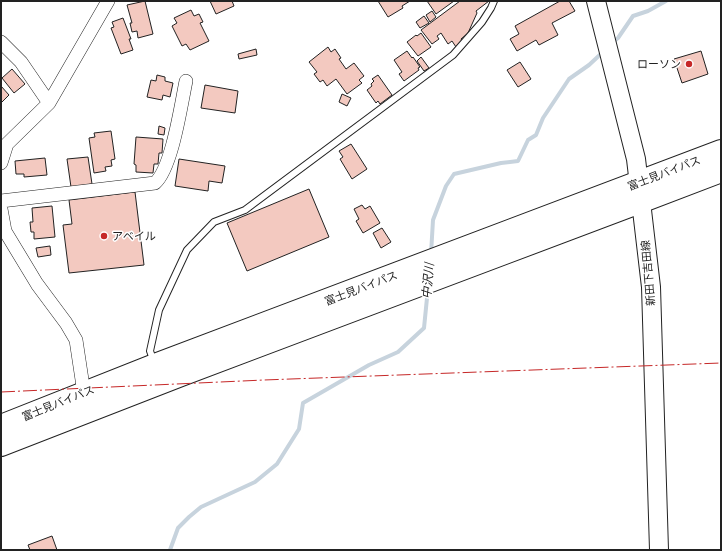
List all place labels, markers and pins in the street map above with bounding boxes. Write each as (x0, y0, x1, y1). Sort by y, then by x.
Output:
place label: ローソン (637, 58, 681, 70)
marker: ローソン (684, 59, 694, 69)
place label: アベイル (112, 230, 156, 242)
marker: アベイル (99, 231, 109, 241)

